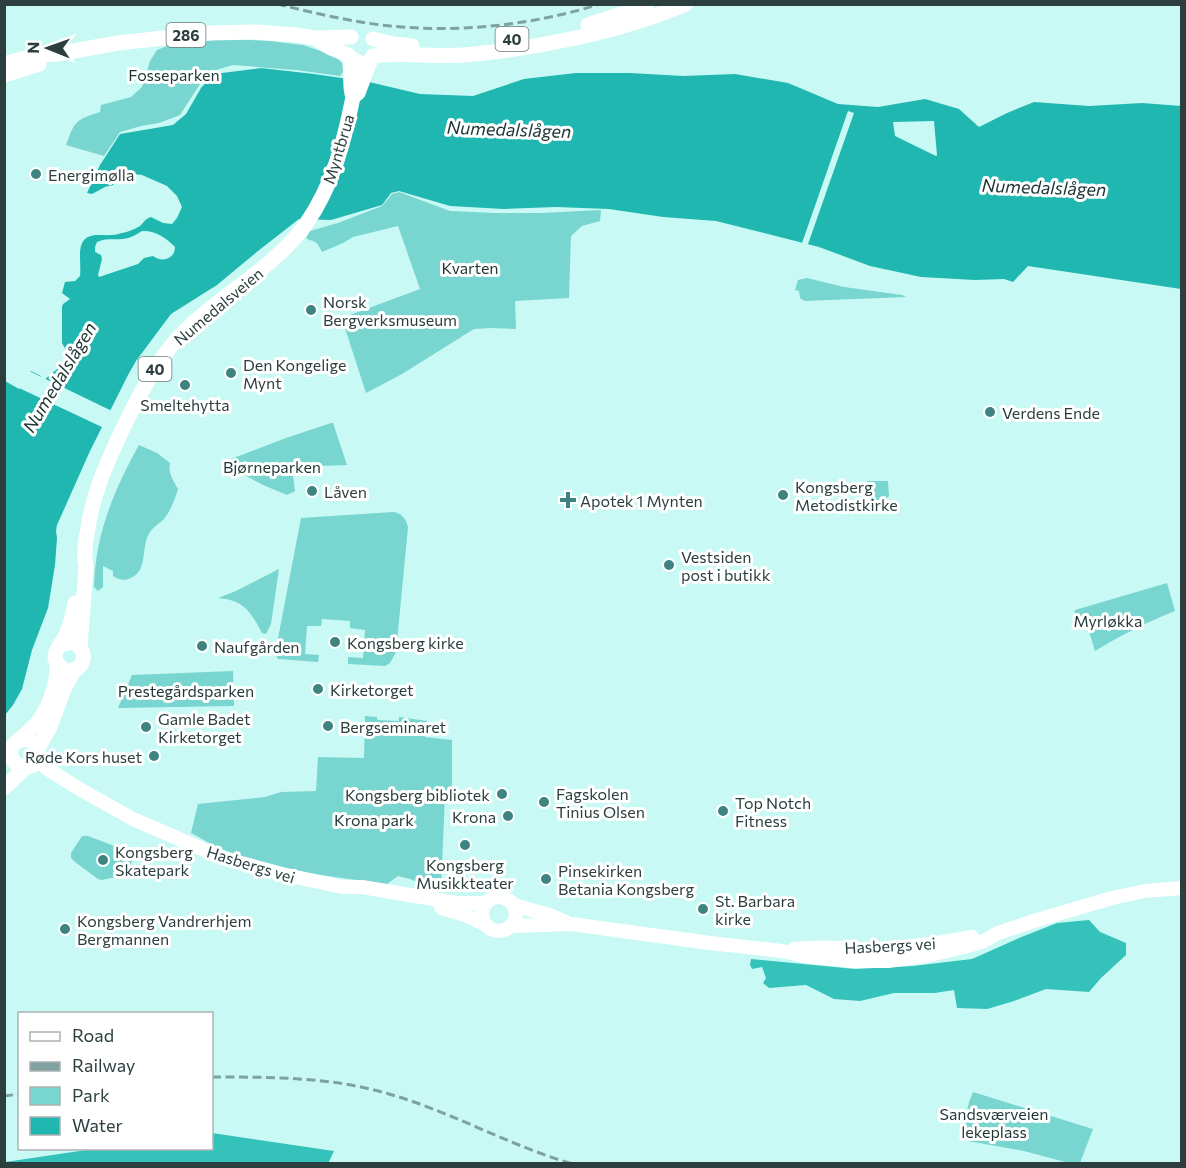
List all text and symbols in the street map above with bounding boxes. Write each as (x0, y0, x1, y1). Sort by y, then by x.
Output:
north arrow (18, 18, 78, 78)
road number: 286 (166, 23, 206, 47)
road number: 40 (496, 27, 528, 51)
text: N (23, 42, 42, 54)
park label: Fosseparken (128, 65, 220, 84)
street label: Myntbrua (318, 112, 358, 186)
water label: Numedalslågen (446, 116, 572, 142)
place label: Energimølla (48, 165, 134, 184)
marker: Energimølla (29, 167, 43, 181)
water label: Numedalslågen (981, 174, 1107, 200)
park label: Kvarten (441, 258, 499, 277)
street label: Numedalsveien (170, 263, 266, 349)
place label: Norsk Bergverksmuseum (323, 292, 457, 329)
marker: Norsk Bergverksmuseum (304, 303, 318, 317)
water label: Numedalslågen (17, 318, 101, 436)
place label: Den Kongelige Mynt (243, 355, 346, 392)
road number: 40 (138, 357, 172, 381)
marker: Den Kongelige Mynt (224, 366, 238, 380)
marker: Smeltehytta (178, 378, 192, 392)
place label: Smeltehytta (140, 395, 230, 414)
place label: Verdens Ende (1002, 403, 1100, 422)
marker: Verdens Ende (983, 405, 997, 419)
park label: Bjørneparken (223, 457, 321, 476)
place label: Kongsberg Metodistkirke (795, 477, 898, 514)
place label: Låven (324, 482, 367, 501)
marker: Låven (305, 484, 319, 498)
marker: Kongsberg Metodistkirke (776, 488, 790, 502)
place label: Apotek 1 Mynten (580, 491, 703, 510)
marker: Apotek 1 Mynten (561, 493, 575, 507)
place label: Vestsiden post i butikk (681, 547, 771, 584)
marker: Vestsiden post i butikk (662, 558, 676, 572)
park label: Myrløkka (1074, 611, 1142, 630)
place label: Kongsberg kirke (347, 633, 464, 652)
marker: Kongsberg kirke (328, 635, 342, 649)
place label: Naufgården (214, 637, 300, 656)
marker: Naufgården (195, 639, 209, 653)
place label: Kirketorget (330, 680, 414, 699)
park label: Prestegårdsparken (118, 681, 254, 700)
marker: Kirketorget (311, 682, 325, 696)
place label: Gamle Badet Kirketorget (158, 709, 251, 746)
place label: Bergseminaret (340, 717, 447, 736)
marker: Bergseminaret (321, 719, 335, 733)
marker: Gamle Badet Kirketorget (139, 720, 153, 734)
place label: Røde Kors huset (25, 747, 142, 766)
marker: Røde Kors huset (147, 749, 161, 763)
place label: Fagskolen Tinius Olsen (556, 784, 645, 821)
place label: Kongsberg bibliotek (345, 785, 490, 804)
marker: Kongsberg bibliotek (495, 787, 509, 801)
place label: Top Notch Fitness (735, 793, 811, 830)
marker: Fagskolen Tinius Olsen (537, 795, 551, 809)
marker: Top Notch Fitness (716, 804, 730, 818)
place label: Krona (452, 807, 496, 826)
marker: Krona (501, 809, 515, 823)
park label: Krona park (334, 810, 414, 829)
marker: Kongsberg Musikkteater (458, 838, 472, 852)
place label: Kongsberg Skatepark (115, 842, 193, 879)
street label: Hasbergs vei (205, 842, 297, 886)
marker: Kongsberg Skatepark (96, 853, 110, 867)
place label: Kongsberg Musikkteater (416, 855, 514, 892)
place label: Pinsekirken Betania Kongsberg (558, 861, 694, 898)
marker: Pinsekirken Betania Kongsberg (539, 872, 553, 886)
place label: St. Barbara kirke (715, 891, 795, 928)
marker: St. Barbara kirke (696, 902, 710, 916)
place label: Kongsberg Vandrerhjem Bergmannen (77, 911, 251, 948)
marker: Kongsberg Vandrerhjem Bergmannen (58, 922, 72, 936)
street label: Hasbergs vei (844, 933, 936, 957)
legend (18, 1012, 213, 1150)
text: Road (72, 1024, 114, 1046)
text: Railway (72, 1054, 135, 1076)
text: Park (72, 1084, 110, 1106)
park label: Sandsværveien lekeplass (940, 1104, 1048, 1141)
text: Water (72, 1114, 123, 1136)

